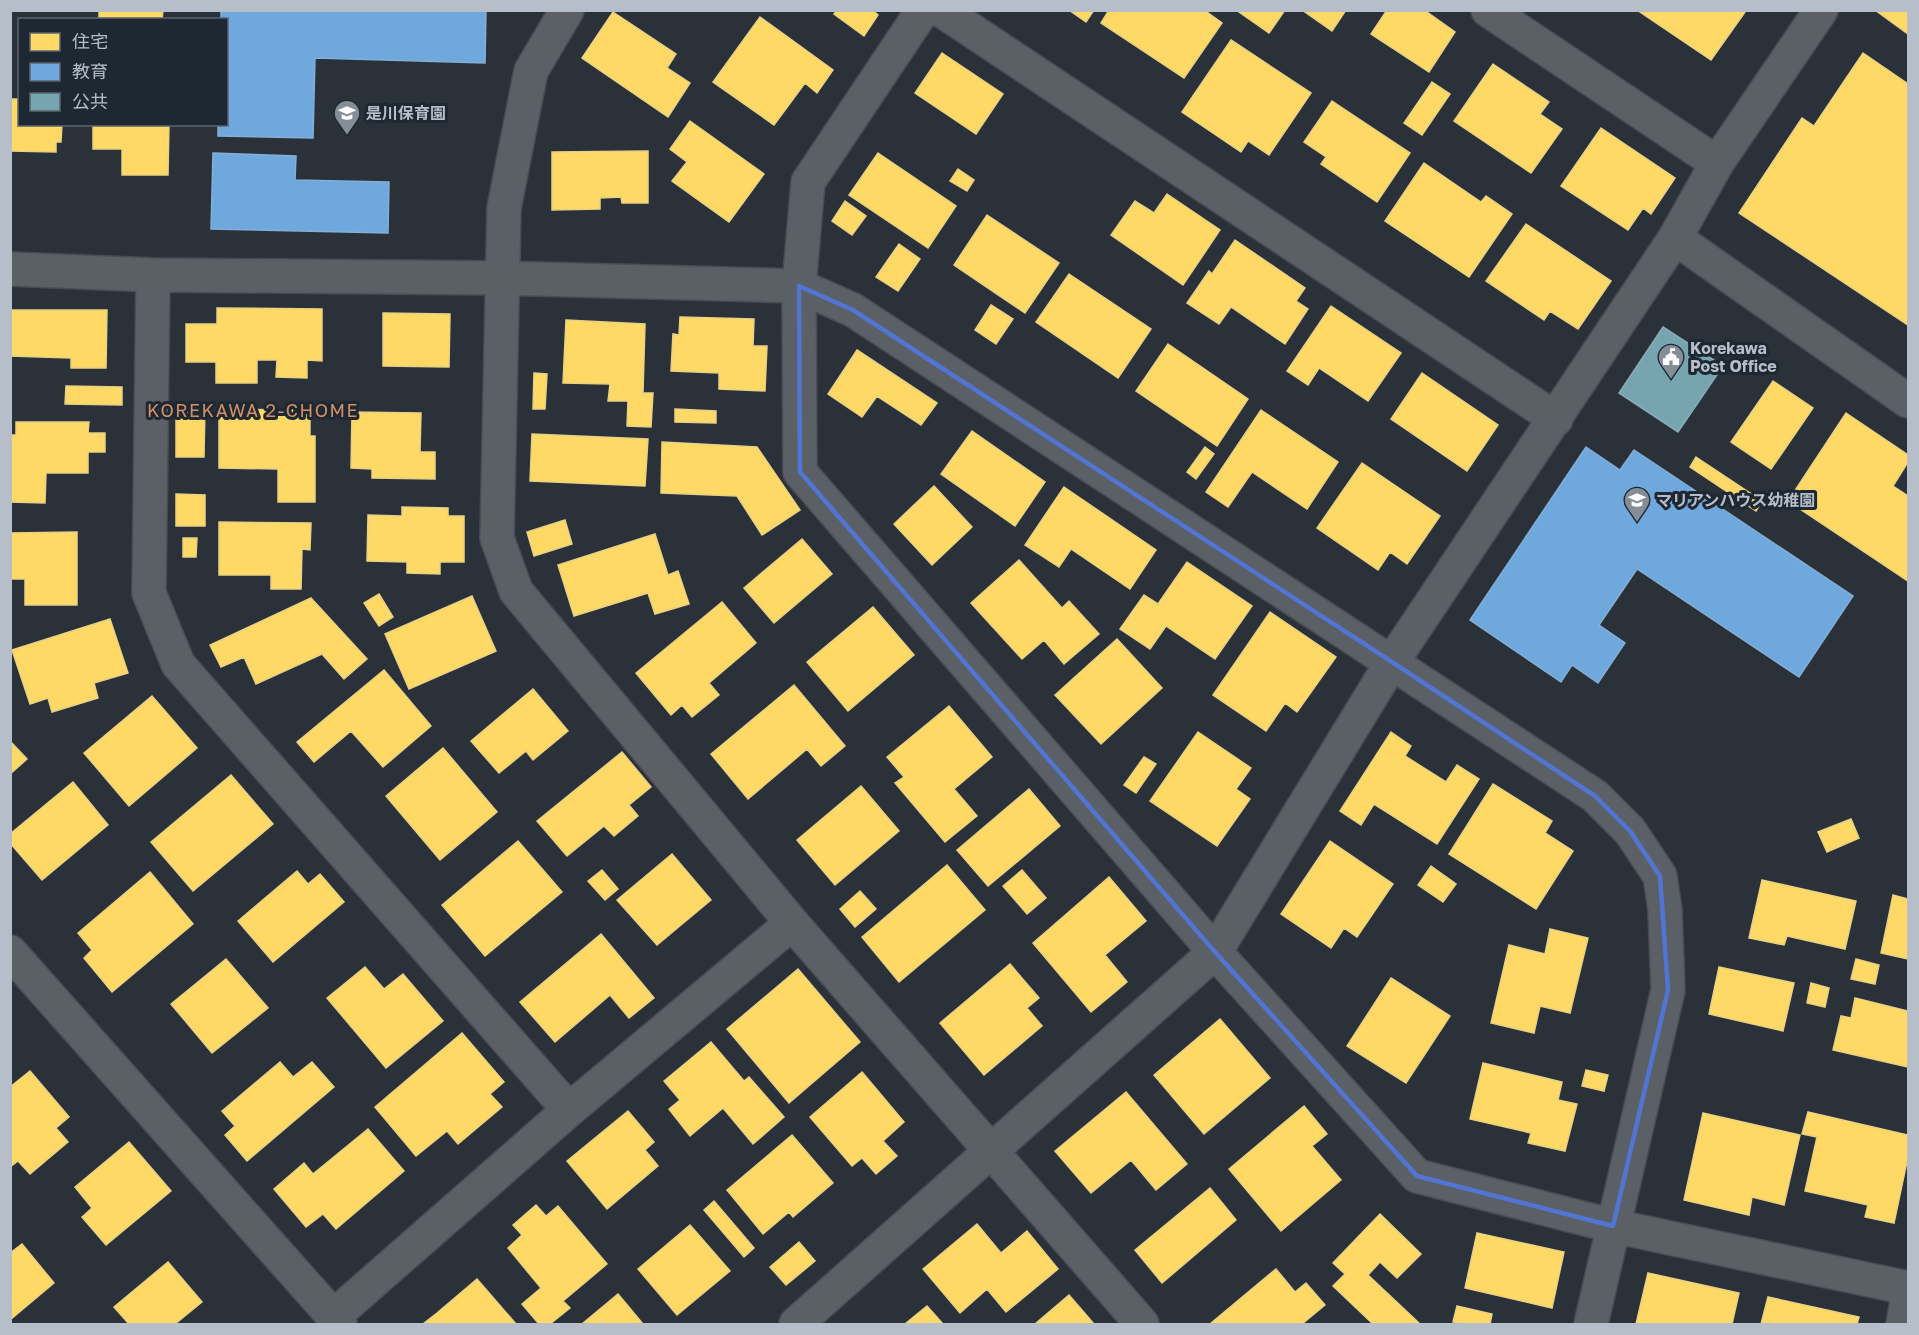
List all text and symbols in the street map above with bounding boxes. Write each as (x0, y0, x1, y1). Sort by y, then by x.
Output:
legend (18, 18, 228, 126)
text: 住宅 (72, 30, 108, 52)
text: 教育 (72, 60, 108, 82)
text: 公共 (72, 90, 108, 112)
school or university icon: 是川保育園 (332, 98, 362, 136)
place label: 是川保育園 (366, 103, 446, 123)
place label: Korekawa Post Office (1690, 338, 1777, 376)
public building icon: Korekawa Post Office (1656, 342, 1686, 380)
district label: KOREKAWA 2-CHOME (147, 399, 359, 421)
school or university icon: マリアンハウス幼稚園 (1622, 485, 1652, 523)
place label: マリアンハウス幼稚園 (1656, 490, 1815, 510)

